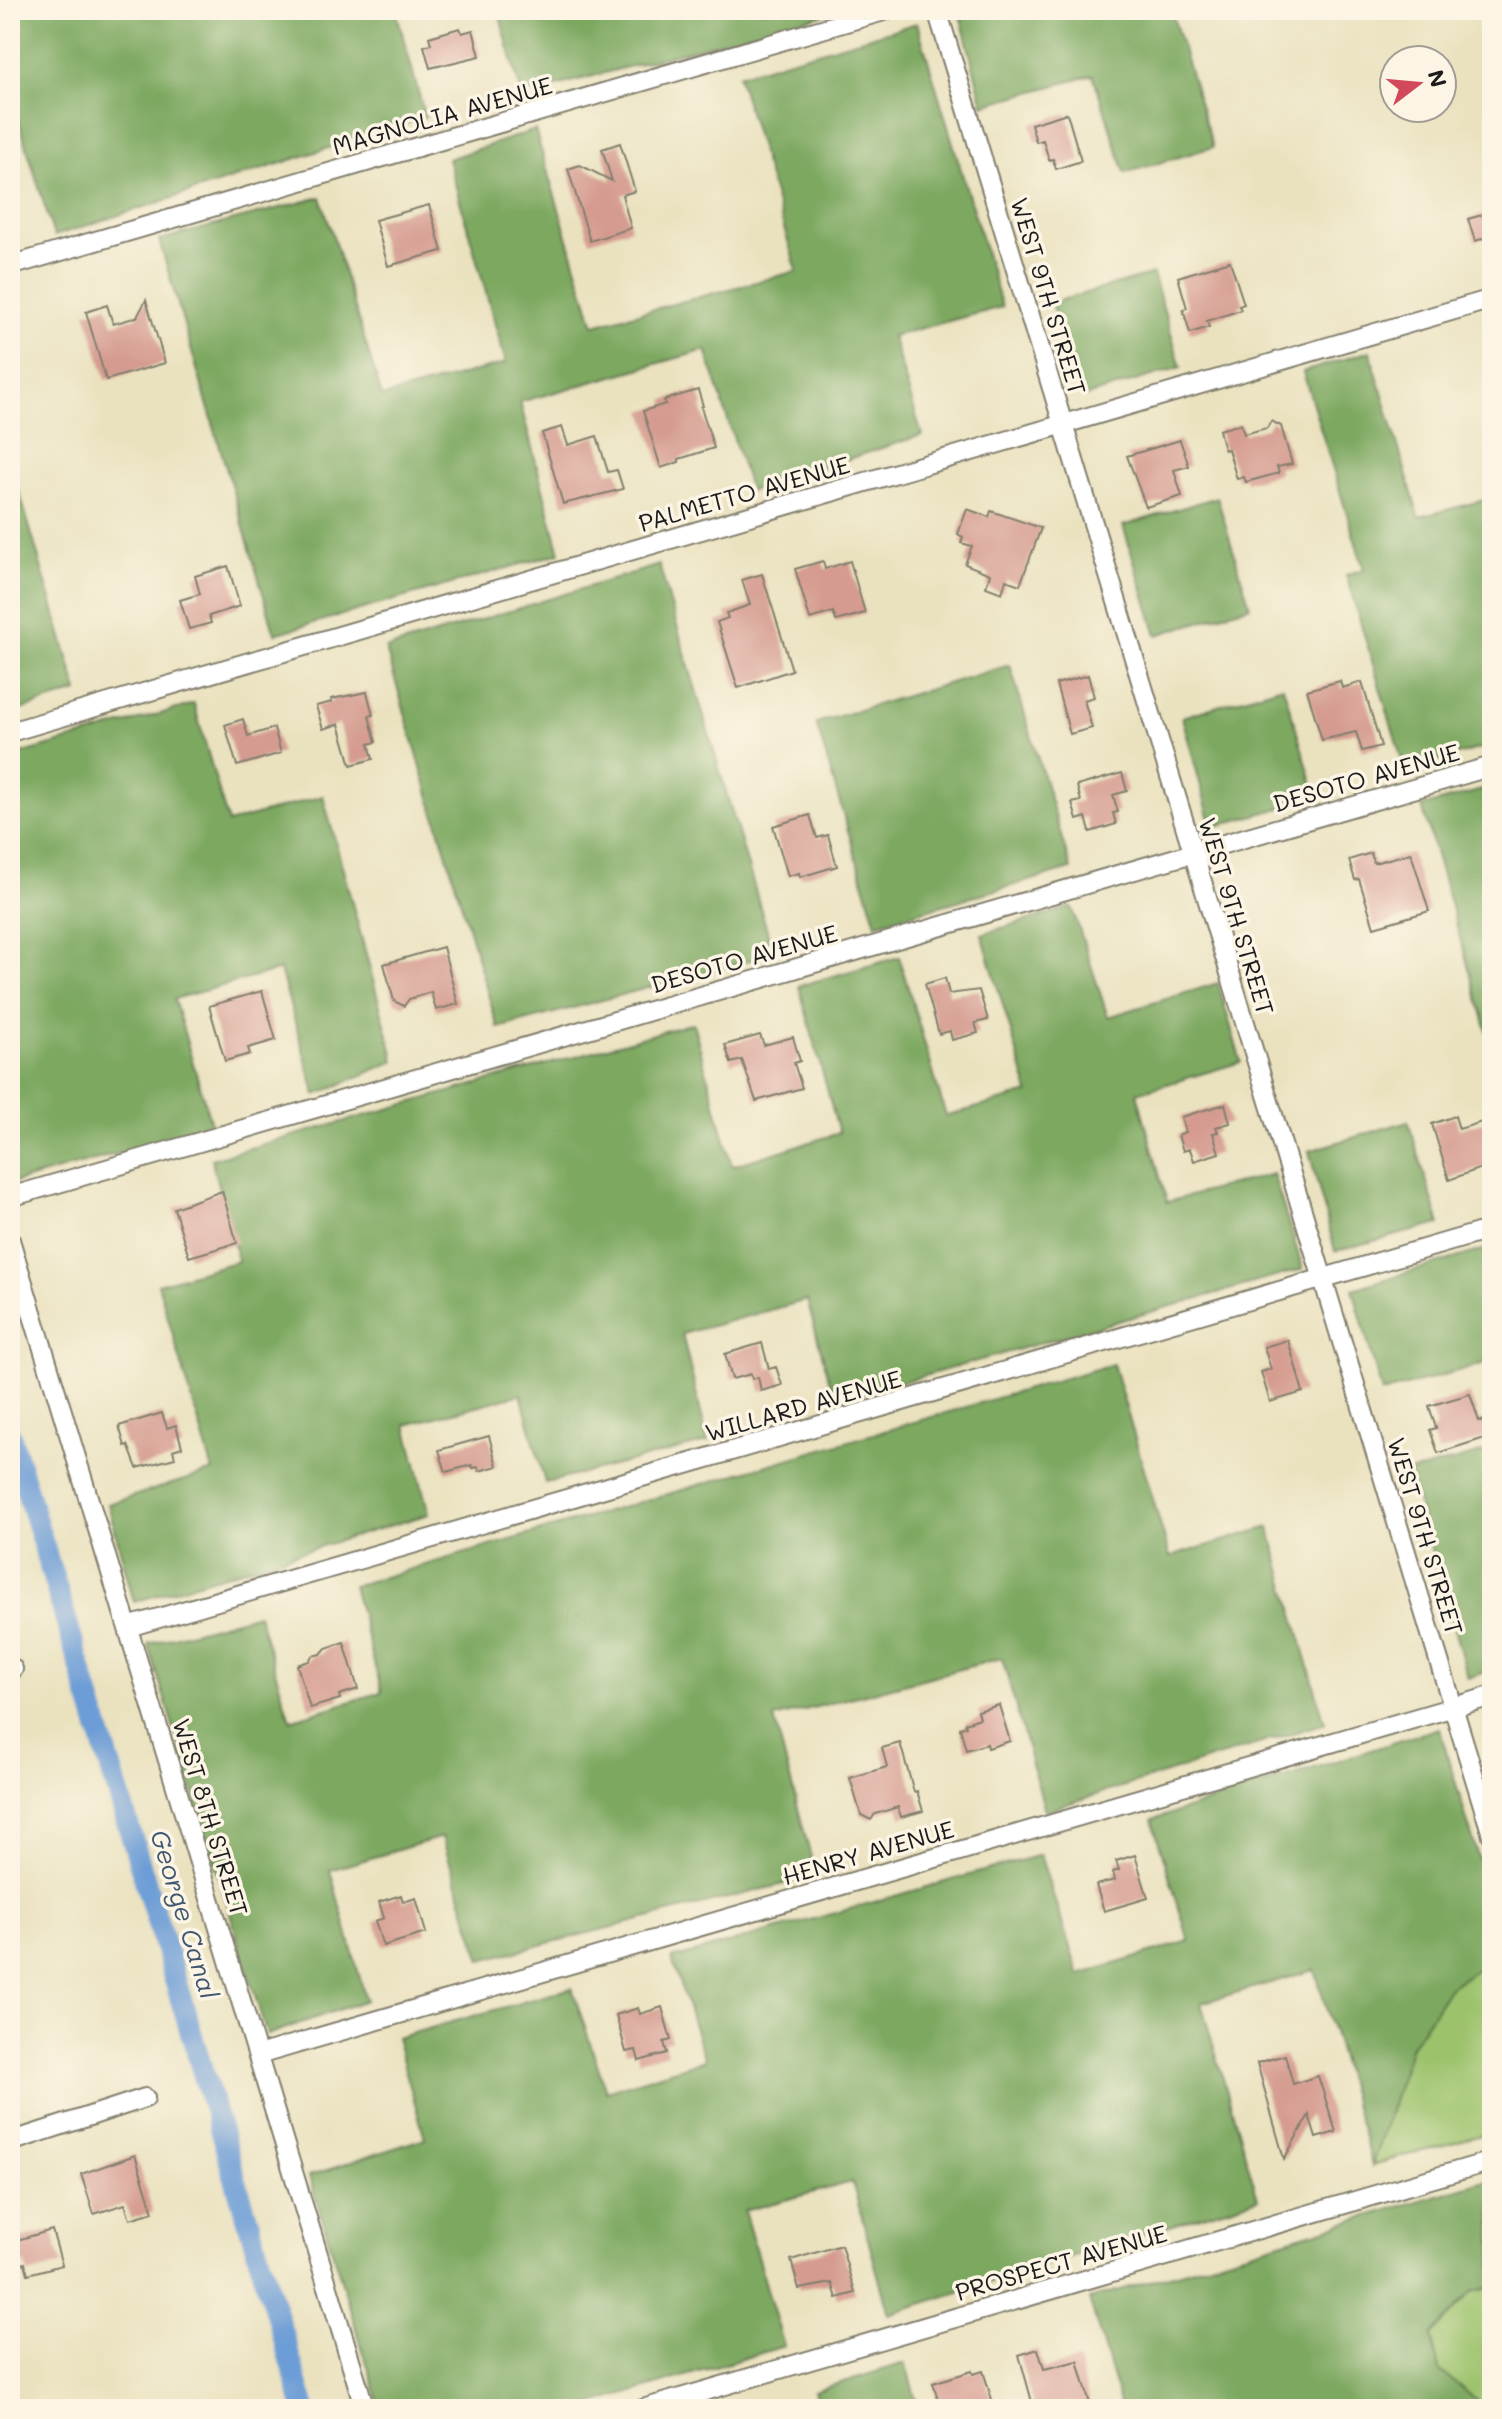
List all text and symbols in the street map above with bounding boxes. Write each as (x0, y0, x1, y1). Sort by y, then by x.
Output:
north arrow (1378, 44, 1458, 124)
text: N (1421, 66, 1454, 90)
street label: MAGNOLIA AVENUE (328, 69, 556, 161)
street label: WEST 9TH STREET (1004, 194, 1094, 398)
street label: PALMETTO AVENUE (635, 448, 853, 538)
street label: DESOTO AVENUE (1269, 736, 1463, 818)
street label: WEST 9TH STREET (1192, 814, 1282, 1018)
street label: DESOTO AVENUE (647, 917, 841, 999)
street label: WILLARD AVENUE (701, 1362, 905, 1448)
street label: WEST 9TH STREET (1381, 1434, 1471, 1638)
street label: WEST 8TH STREET (166, 1714, 256, 1920)
street label: HENRY AVENUE (779, 1813, 957, 1891)
water label: George Canal (143, 1825, 227, 2003)
street label: PROSPECT AVENUE (952, 2217, 1170, 2307)

